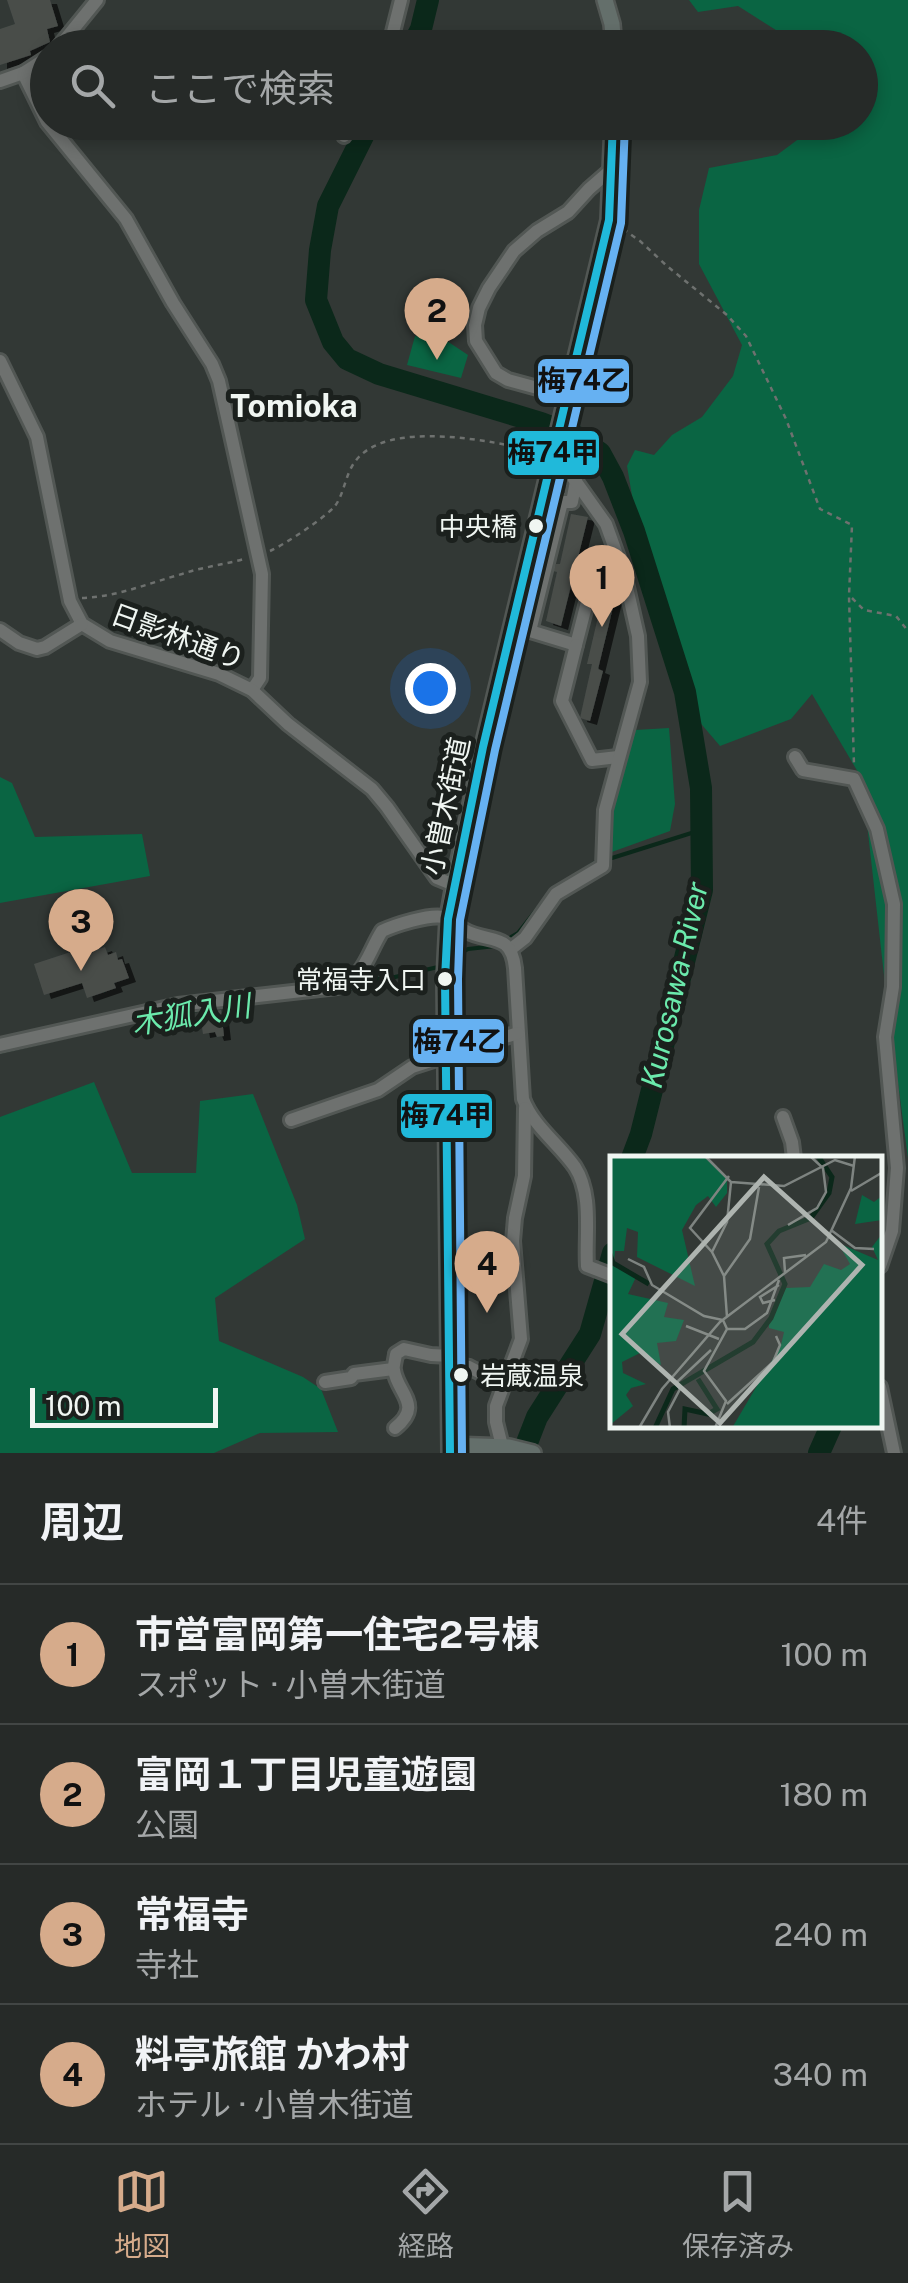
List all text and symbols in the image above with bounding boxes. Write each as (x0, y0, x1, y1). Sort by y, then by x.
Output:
search box (30, 30, 878, 140)
icon: search (65, 58, 120, 113)
text: ここで検索 (145, 66, 335, 111)
pin: 2 (404, 278, 470, 360)
line badge: 梅74乙 (536, 357, 631, 405)
text: 梅74乙 (537, 363, 629, 396)
district label: Tomioka (230, 387, 358, 424)
line badge: 梅74甲 (506, 429, 601, 477)
text: 梅74甲 (507, 435, 599, 468)
place label: 中央橋 (439, 511, 517, 542)
marker: 中央橋 (526, 516, 546, 536)
pin: 1 (570, 544, 634, 627)
street label: 日影林通り (107, 597, 249, 675)
your location (405, 663, 456, 714)
street label: 小曽木街道 (414, 734, 476, 878)
water label: Kurosawa-River (633, 878, 715, 1092)
pin: 3 (48, 888, 114, 971)
place label: 常福寺入口 (296, 964, 426, 995)
marker: 常福寺入口 (435, 969, 455, 989)
water label: 木狐入川 (129, 986, 256, 1041)
line badge: 梅74乙 (411, 1017, 506, 1065)
text: 梅74乙 (413, 1024, 505, 1057)
line badge: 梅74甲 (399, 1092, 494, 1140)
text: 梅74甲 (400, 1098, 492, 1131)
inset map (610, 1156, 883, 1428)
pin: 4 (454, 1230, 520, 1313)
place label: 岩蔵温泉 (480, 1360, 584, 1391)
marker: 岩蔵温泉 (451, 1365, 471, 1385)
scale bar (30, 1383, 218, 1428)
text: 100 m (45, 1389, 122, 1422)
text: 周辺 (40, 1497, 124, 1546)
text: 4件 (816, 1502, 868, 1539)
text: 市営富岡第一住宅2号棟 (135, 1612, 539, 1657)
text: 1 (66, 1636, 79, 1673)
text: 100 m (781, 1636, 868, 1673)
text: スポット · 小曽木街道 (135, 1666, 446, 1703)
text: 富岡１丁目児童遊園 (135, 1752, 477, 1797)
text: 2 (62, 1776, 83, 1813)
text: 180 m (779, 1776, 868, 1813)
text: 公園 (135, 1806, 199, 1843)
text: 常福寺 (135, 1892, 249, 1937)
text: 3 (62, 1916, 83, 1953)
text: 240 m (774, 1916, 868, 1953)
text: 寺社 (135, 1946, 199, 1983)
text: 料亭旅館 かわ村 (135, 2032, 410, 2077)
text: 4 (62, 2056, 83, 2093)
text: 340 m (773, 2056, 868, 2093)
text: ホテル · 小曽木街道 (135, 2086, 414, 2123)
tab: 地図 (114, 2164, 170, 2264)
tab: 経路 (398, 2164, 454, 2264)
tab: 保存済み (682, 2164, 794, 2264)

